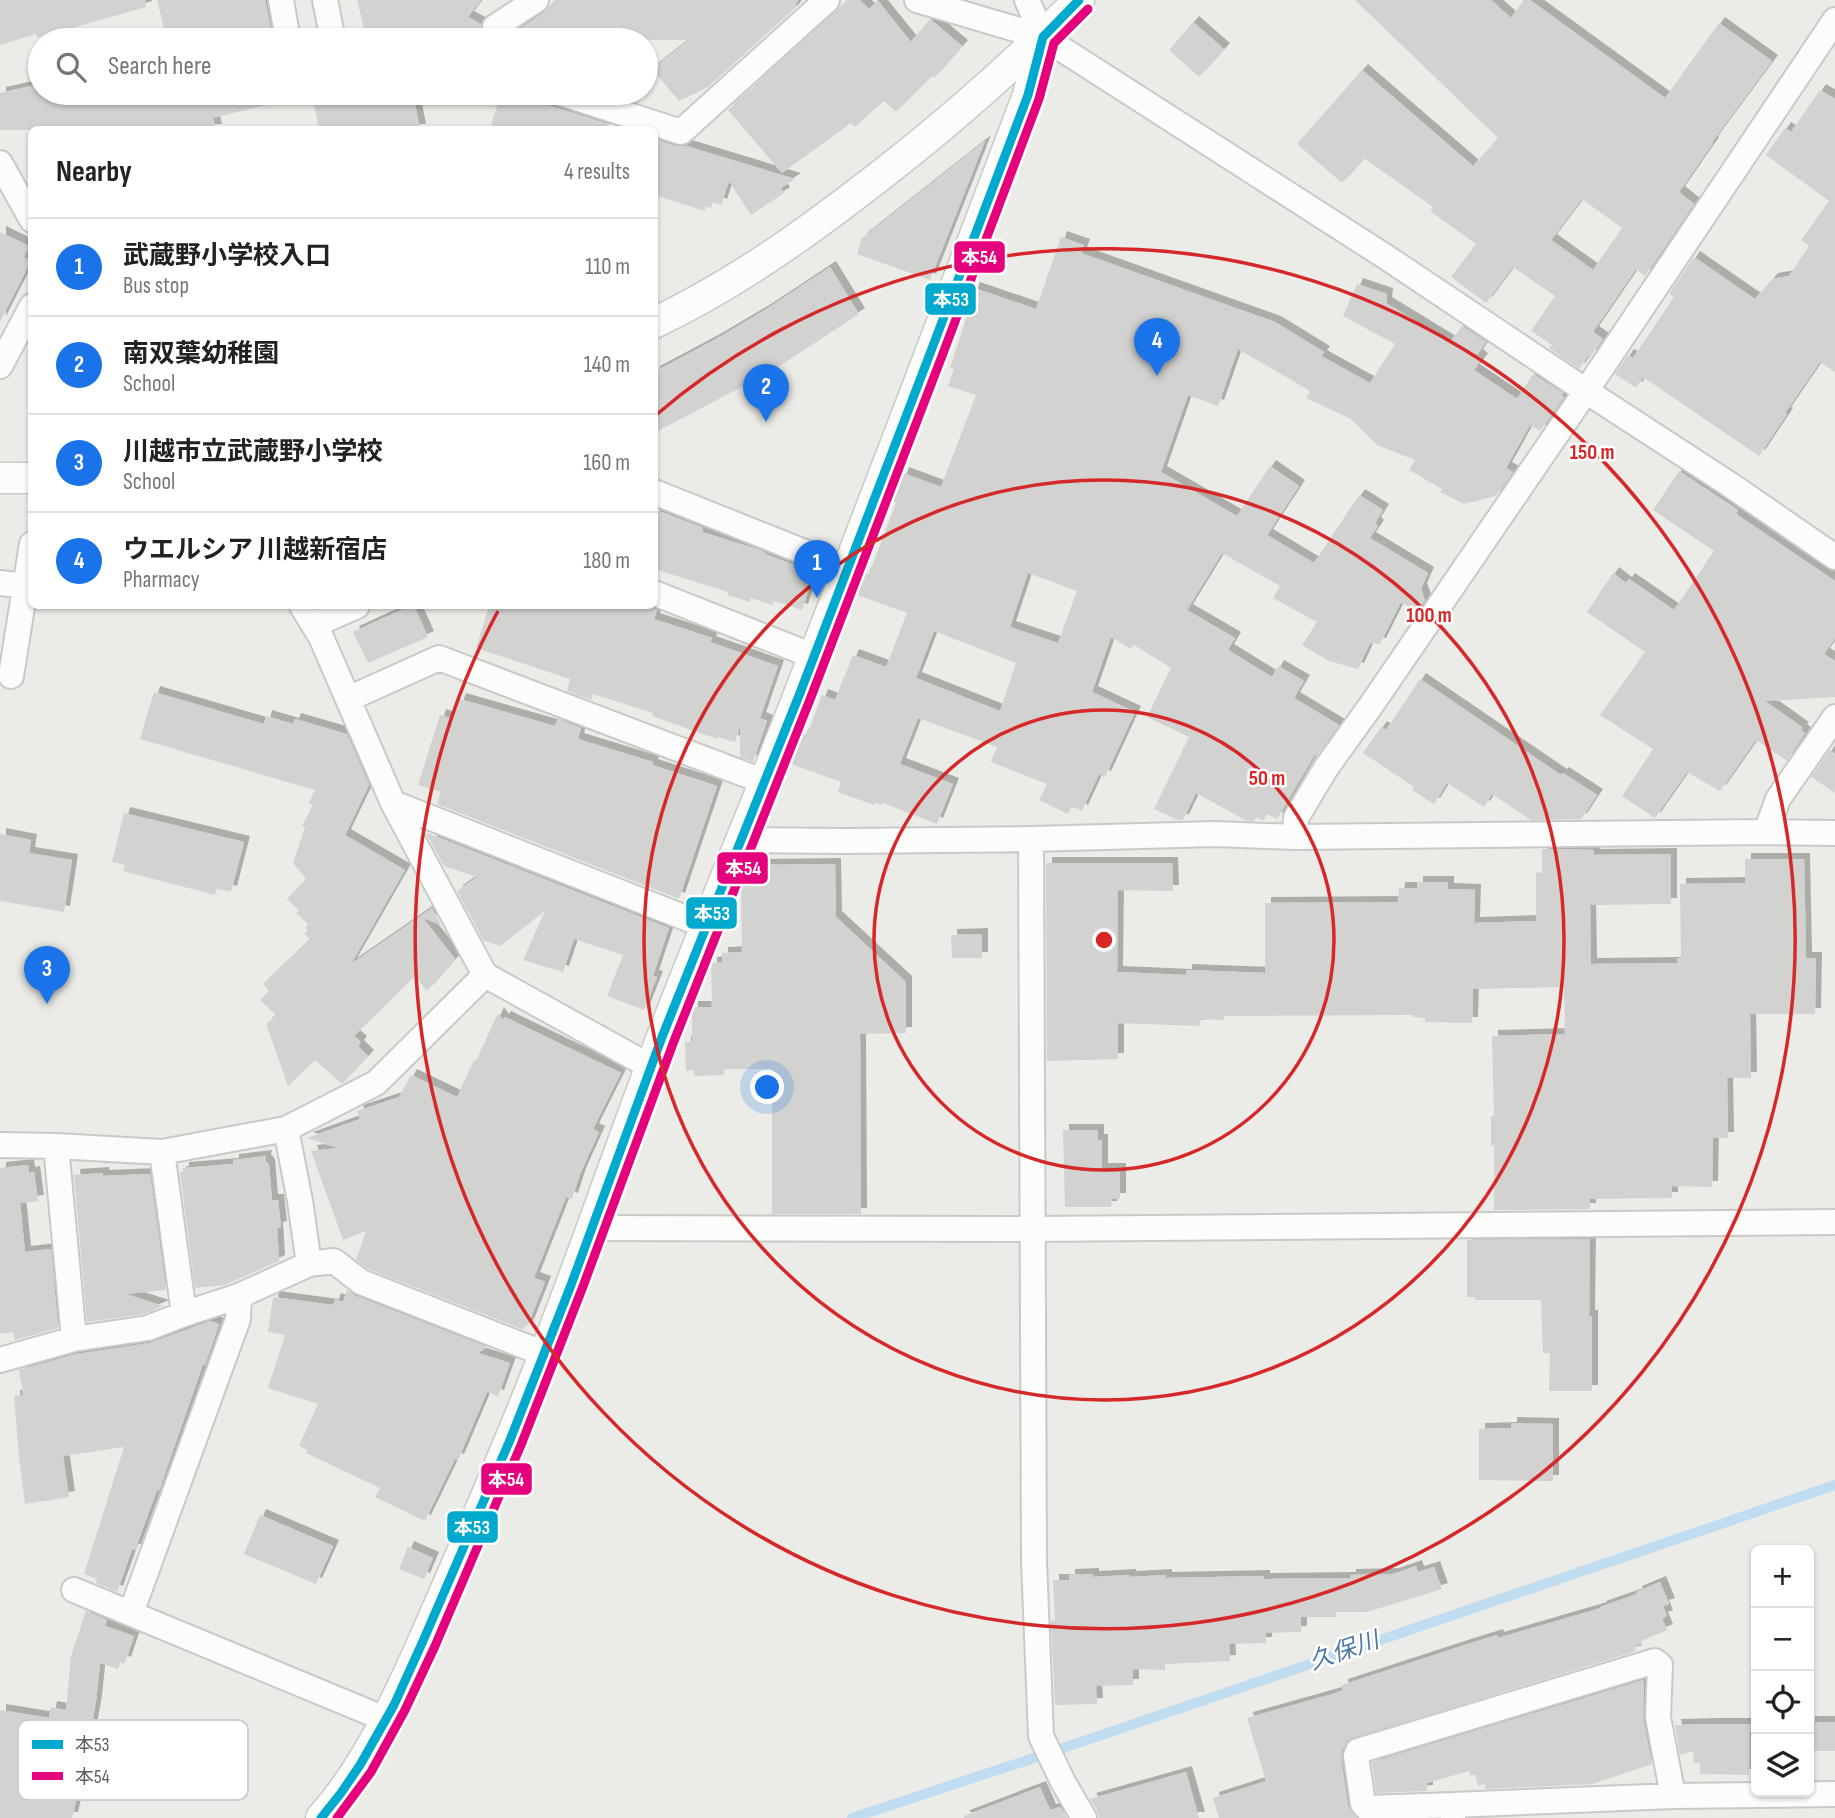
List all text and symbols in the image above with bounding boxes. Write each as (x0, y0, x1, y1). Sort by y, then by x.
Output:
search box (28, 28, 658, 105)
icon: search (52, 48, 90, 86)
text: Search here (108, 51, 211, 82)
text: Nearby (56, 154, 132, 190)
text: 4 results (564, 158, 630, 186)
line badge: 本54 (953, 240, 1006, 274)
text: 武蔵野小学校入口 (123, 241, 331, 272)
text: 本54 (961, 247, 997, 270)
text: 1 (74, 253, 84, 281)
text: 110 m (585, 253, 630, 281)
text: Bus stop (123, 272, 189, 300)
line badge: 本53 (924, 282, 977, 316)
text: 本53 (933, 289, 969, 312)
pin: 4 (1134, 318, 1180, 376)
text: 南双葉幼稚園 (123, 339, 279, 370)
text: 2 (74, 351, 84, 379)
text: 140 m (584, 351, 630, 379)
pin: 2 (743, 364, 789, 422)
text: School (123, 370, 175, 398)
text: 川越市立武蔵野小学校 (123, 437, 383, 468)
text: 150 m (1570, 440, 1614, 465)
text: 3 (74, 449, 84, 477)
text: 160 m (583, 449, 630, 477)
text: School (123, 468, 175, 496)
text: ウエルシア 川越新宿店 (123, 535, 387, 566)
pin: 1 (794, 540, 840, 598)
text: 4 (74, 547, 84, 575)
text: 180 m (583, 547, 630, 575)
text: Pharmacy (123, 566, 200, 594)
text: 100 m (1406, 603, 1452, 628)
text: 50 m (1249, 766, 1285, 791)
line badge: 本54 (716, 851, 769, 885)
text: 本54 (725, 858, 761, 881)
line badge: 本53 (685, 896, 738, 930)
text: 本53 (694, 903, 730, 926)
centre of rings (1092, 928, 1116, 952)
pin: 3 (24, 946, 70, 1004)
your location (750, 1070, 784, 1104)
line badge: 本54 (480, 1462, 533, 1496)
text: 本54 (488, 1469, 524, 1492)
line badge: 本53 (446, 1510, 499, 1544)
text: 本53 (454, 1517, 490, 1540)
map controls (1751, 1545, 1814, 1797)
button: + (1751, 1545, 1814, 1608)
button: − (1751, 1608, 1814, 1671)
water label: 久保川 (1305, 1625, 1386, 1676)
button: locate (1751, 1671, 1814, 1734)
legend (18, 1720, 248, 1800)
text: 本53 (75, 1734, 110, 1757)
button: layers (1751, 1734, 1814, 1797)
text: 本54 (75, 1766, 110, 1789)

